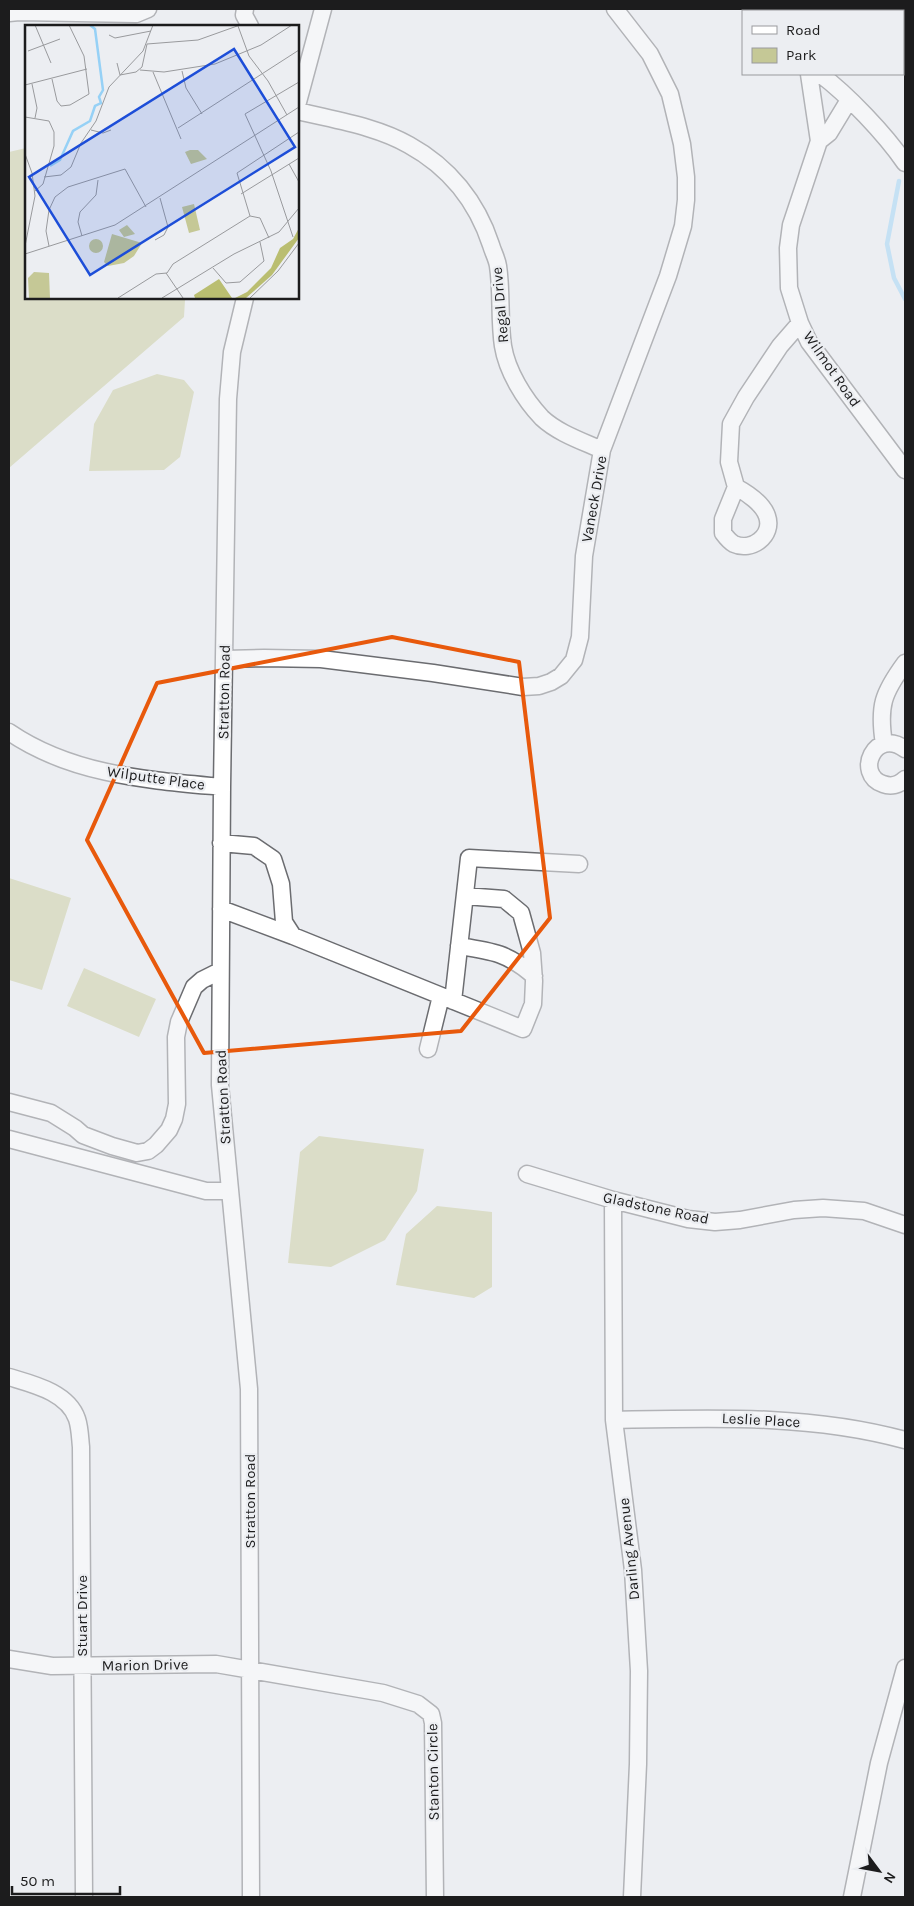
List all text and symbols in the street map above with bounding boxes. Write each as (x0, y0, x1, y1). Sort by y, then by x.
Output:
legend (742, 10, 904, 75)
text: Road (786, 21, 821, 39)
inset map (25, 25, 299, 299)
text: Park (786, 46, 816, 64)
street label: Regal Drive (488, 266, 512, 344)
street label: Wilmot Road (799, 328, 865, 410)
street label: Vaneck Drive (578, 454, 610, 544)
street label: Stratton Road (214, 644, 234, 740)
street label: Wilputte Place (106, 762, 206, 794)
street label: Stratton Road (212, 1049, 234, 1145)
street label: Gladstone Road (602, 1188, 710, 1228)
street label: Leslie Place (721, 1409, 801, 1431)
street label: Stratton Road (241, 1453, 259, 1549)
street label: Darling Avenue (615, 1497, 643, 1601)
street label: Stuart Drive (73, 1575, 91, 1657)
street label: Marion Drive (101, 1655, 189, 1675)
street label: Stanton Circle (423, 1723, 443, 1821)
north arrow (854, 1846, 904, 1896)
scale bar (12, 1864, 120, 1896)
text: N (880, 1869, 899, 1886)
text: 50 m (20, 1872, 55, 1890)

